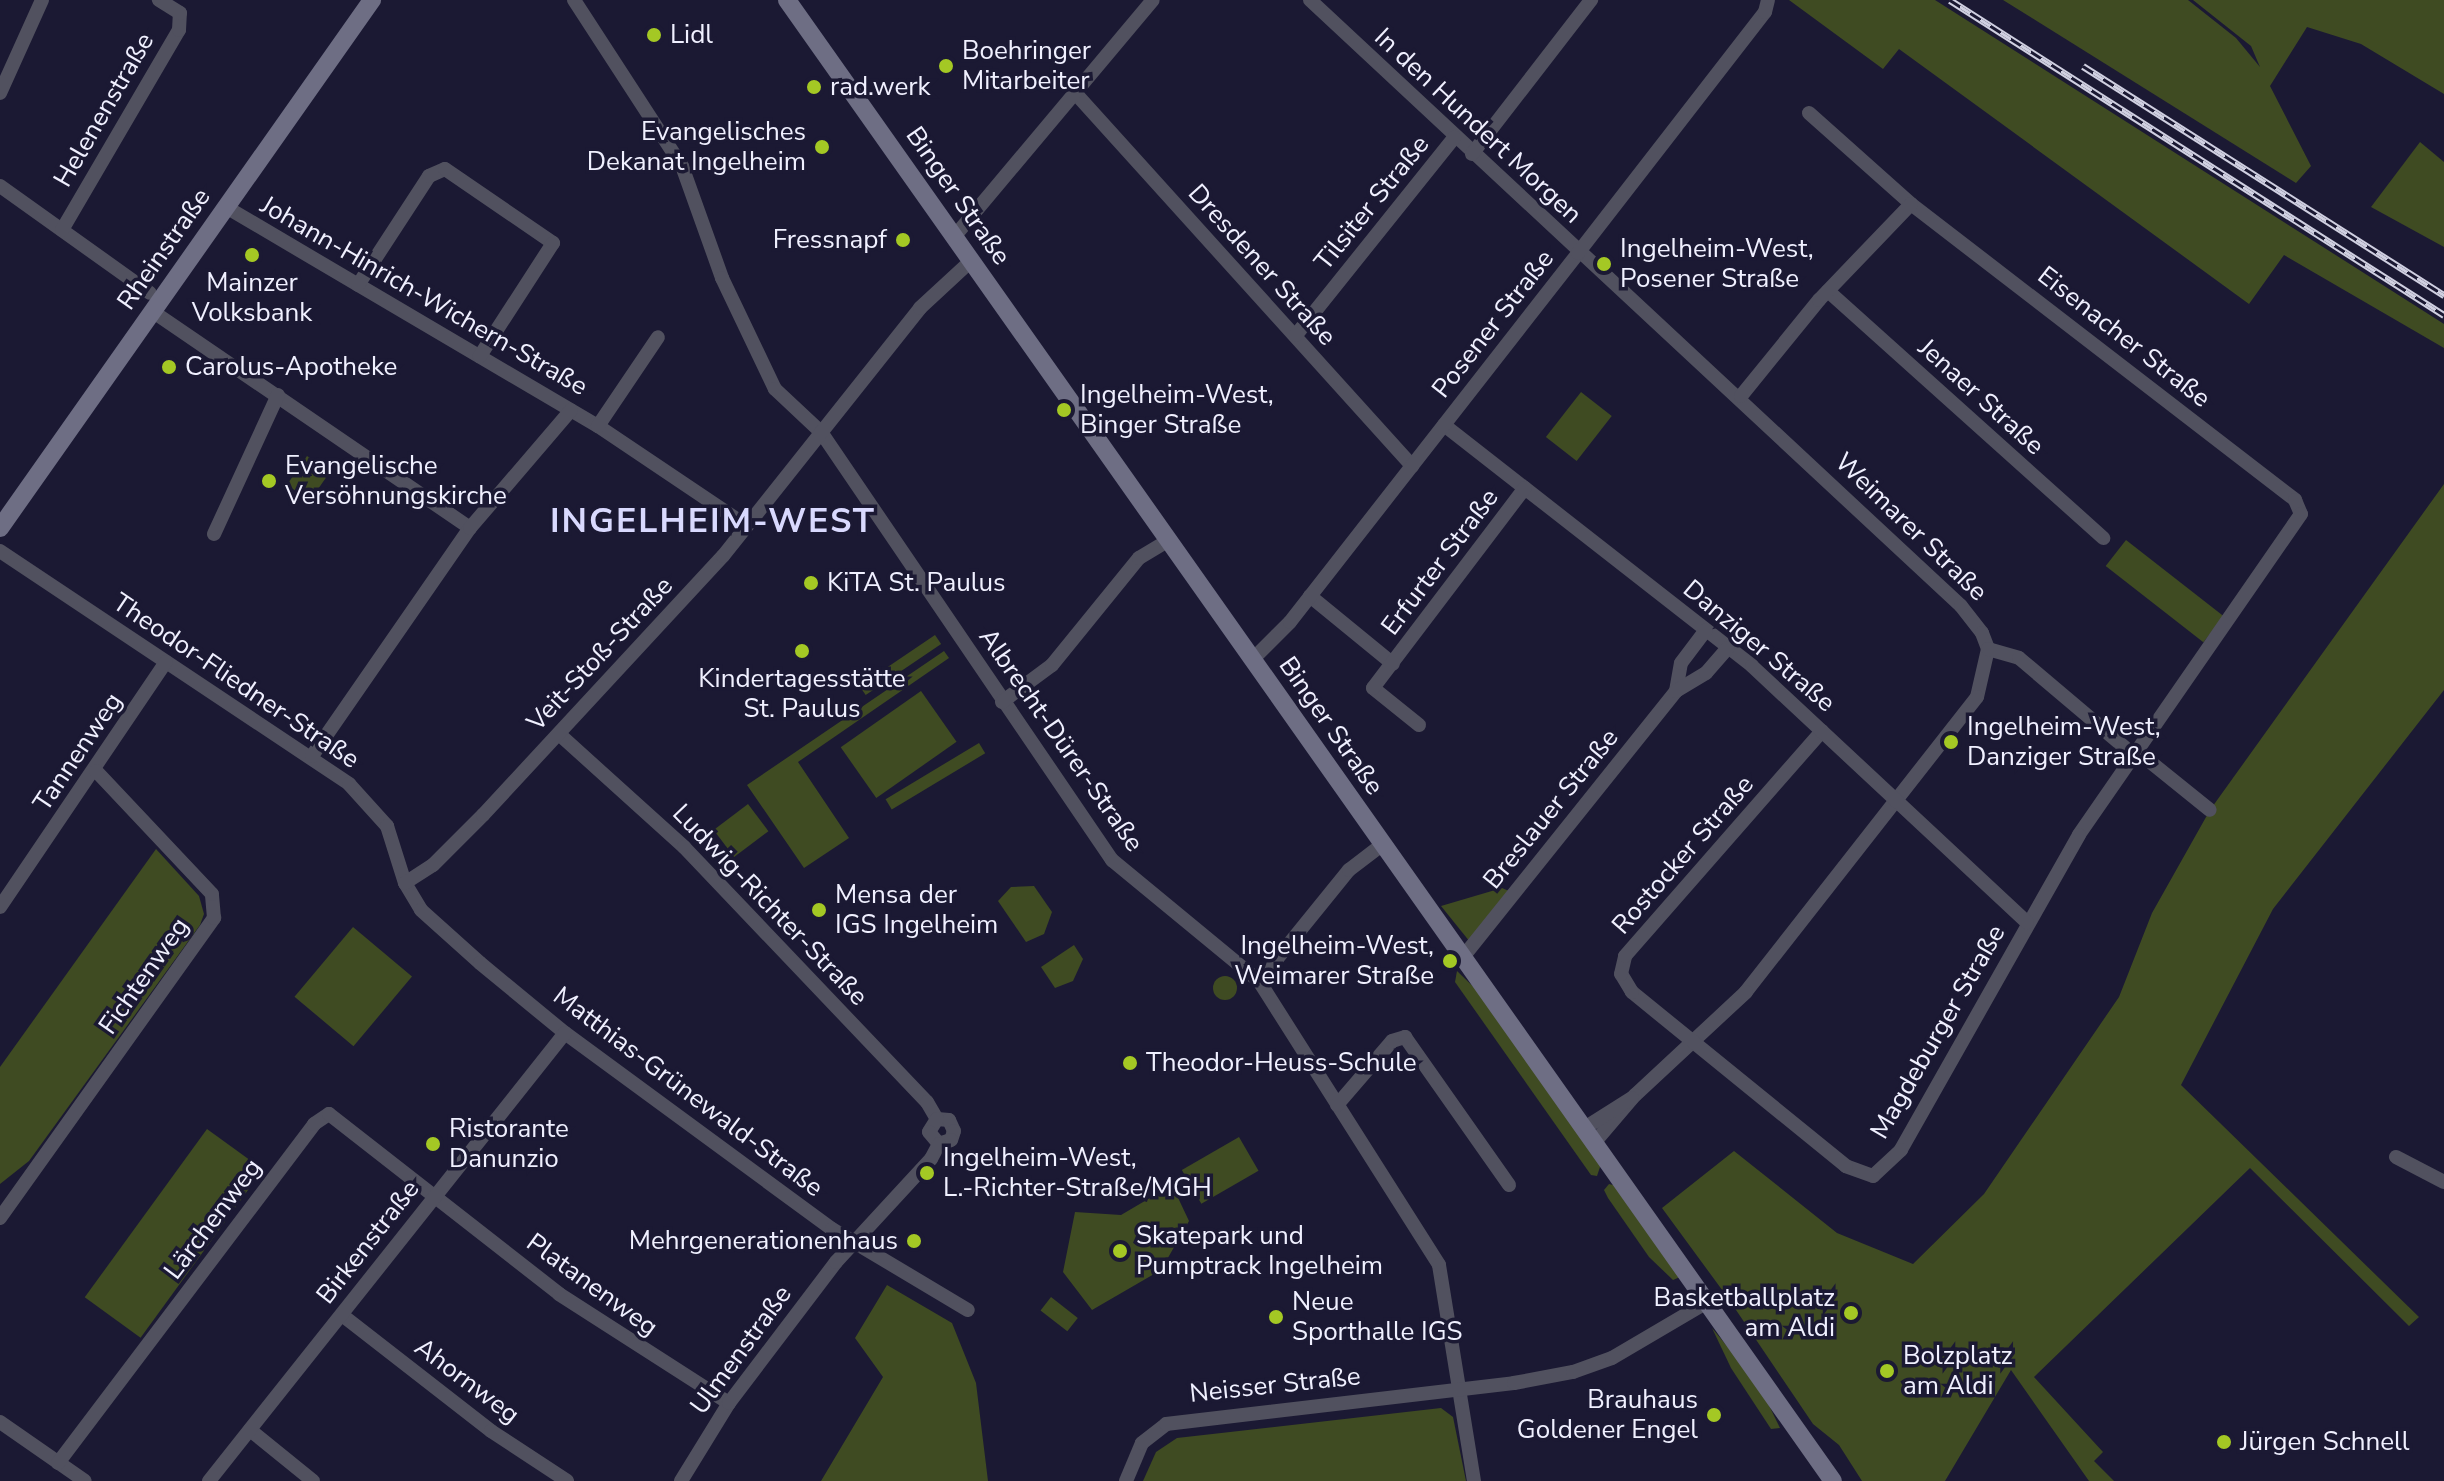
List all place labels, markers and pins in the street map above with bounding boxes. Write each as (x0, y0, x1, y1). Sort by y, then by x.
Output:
place label: Lidl (670, 19, 713, 51)
marker: Lidl (645, 26, 663, 44)
place label: Boehringer Mitarbeiter (962, 35, 1091, 96)
marker: Boehringer Mitarbeiter (937, 57, 955, 75)
place label: rad.werk (830, 71, 931, 103)
marker: rad.werk (805, 78, 823, 96)
place label: Evangelisches Dekanat Ingelheim (587, 116, 806, 178)
marker: Evangelisches Dekanat Ingelheim (813, 138, 831, 156)
place label: Fressnapf (773, 224, 887, 256)
marker: Fressnapf (894, 231, 912, 249)
place label: Ingelheim-West, Posener Straße (1620, 233, 1814, 294)
marker: Mainzer Volksbank (243, 246, 261, 264)
marker: Ingelheim-West, Posener Straße (1595, 255, 1613, 273)
place label: Mainzer Volksbank (192, 267, 312, 328)
place label: Carolus-Apotheke (185, 351, 397, 383)
marker: Carolus-Apotheke (160, 358, 178, 376)
place label: Ingelheim-West, Binger Straße (1080, 379, 1274, 440)
marker: Ingelheim-West, Binger Straße (1055, 401, 1073, 419)
place label: Evangelische Versöhnungskirche (285, 450, 507, 512)
marker: Evangelische Versöhnungskirche (260, 472, 278, 490)
place label: KiTA St. Paulus (827, 567, 1006, 599)
marker: KiTA St. Paulus (802, 574, 820, 592)
marker: Kindertagesstätte St. Paulus (793, 642, 811, 660)
place label: Kindertagesstätte St. Paulus (698, 663, 906, 724)
place label: Ingelheim-West, Danziger Straße (1967, 711, 2161, 772)
marker: Ingelheim-West, Danziger Straße (1942, 733, 1960, 751)
place label: Mensa der IGS Ingelheim (835, 879, 998, 940)
marker: Mensa der IGS Ingelheim (810, 901, 828, 919)
place label: Ingelheim-West, Weimarer Straße (1234, 930, 1434, 992)
marker: Ingelheim-West, Weimarer Straße (1441, 952, 1459, 970)
place label: Theodor-Heuss-Schule (1146, 1047, 1417, 1079)
marker: Theodor-Heuss-Schule (1121, 1054, 1139, 1072)
place label: Ristorante Danunzio (449, 1113, 569, 1174)
marker: Ristorante Danunzio (424, 1135, 442, 1153)
place label: Ingelheim-West, L.-Richter-Straße/MGH (943, 1142, 1212, 1204)
marker: Ingelheim-West, L.-Richter-Straße/MGH (918, 1164, 936, 1182)
place label: Skatepark und Pumptrack Ingelheim (1136, 1220, 1383, 1282)
place label: Mehrgenerationenhaus (629, 1225, 898, 1257)
marker: Mehrgenerationenhaus (905, 1232, 923, 1250)
marker: Skatepark und Pumptrack Ingelheim (1111, 1242, 1129, 1260)
place label: Basketballplatz am Aldi (1653, 1282, 1835, 1344)
place label: Neue Sporthalle IGS (1292, 1286, 1463, 1348)
marker: Basketballplatz am Aldi (1842, 1304, 1860, 1322)
marker: Neue Sporthalle IGS (1267, 1308, 1285, 1326)
place label: Bolzplatz am Aldi (1903, 1340, 2013, 1402)
marker: Bolzplatz am Aldi (1878, 1362, 1896, 1380)
place label: Brauhaus Goldener Engel (1517, 1384, 1698, 1446)
marker: Brauhaus Goldener Engel (1705, 1406, 1723, 1424)
place label: Jürgen Schnell (2240, 1426, 2409, 1458)
marker: Jürgen Schnell (2215, 1433, 2233, 1451)

